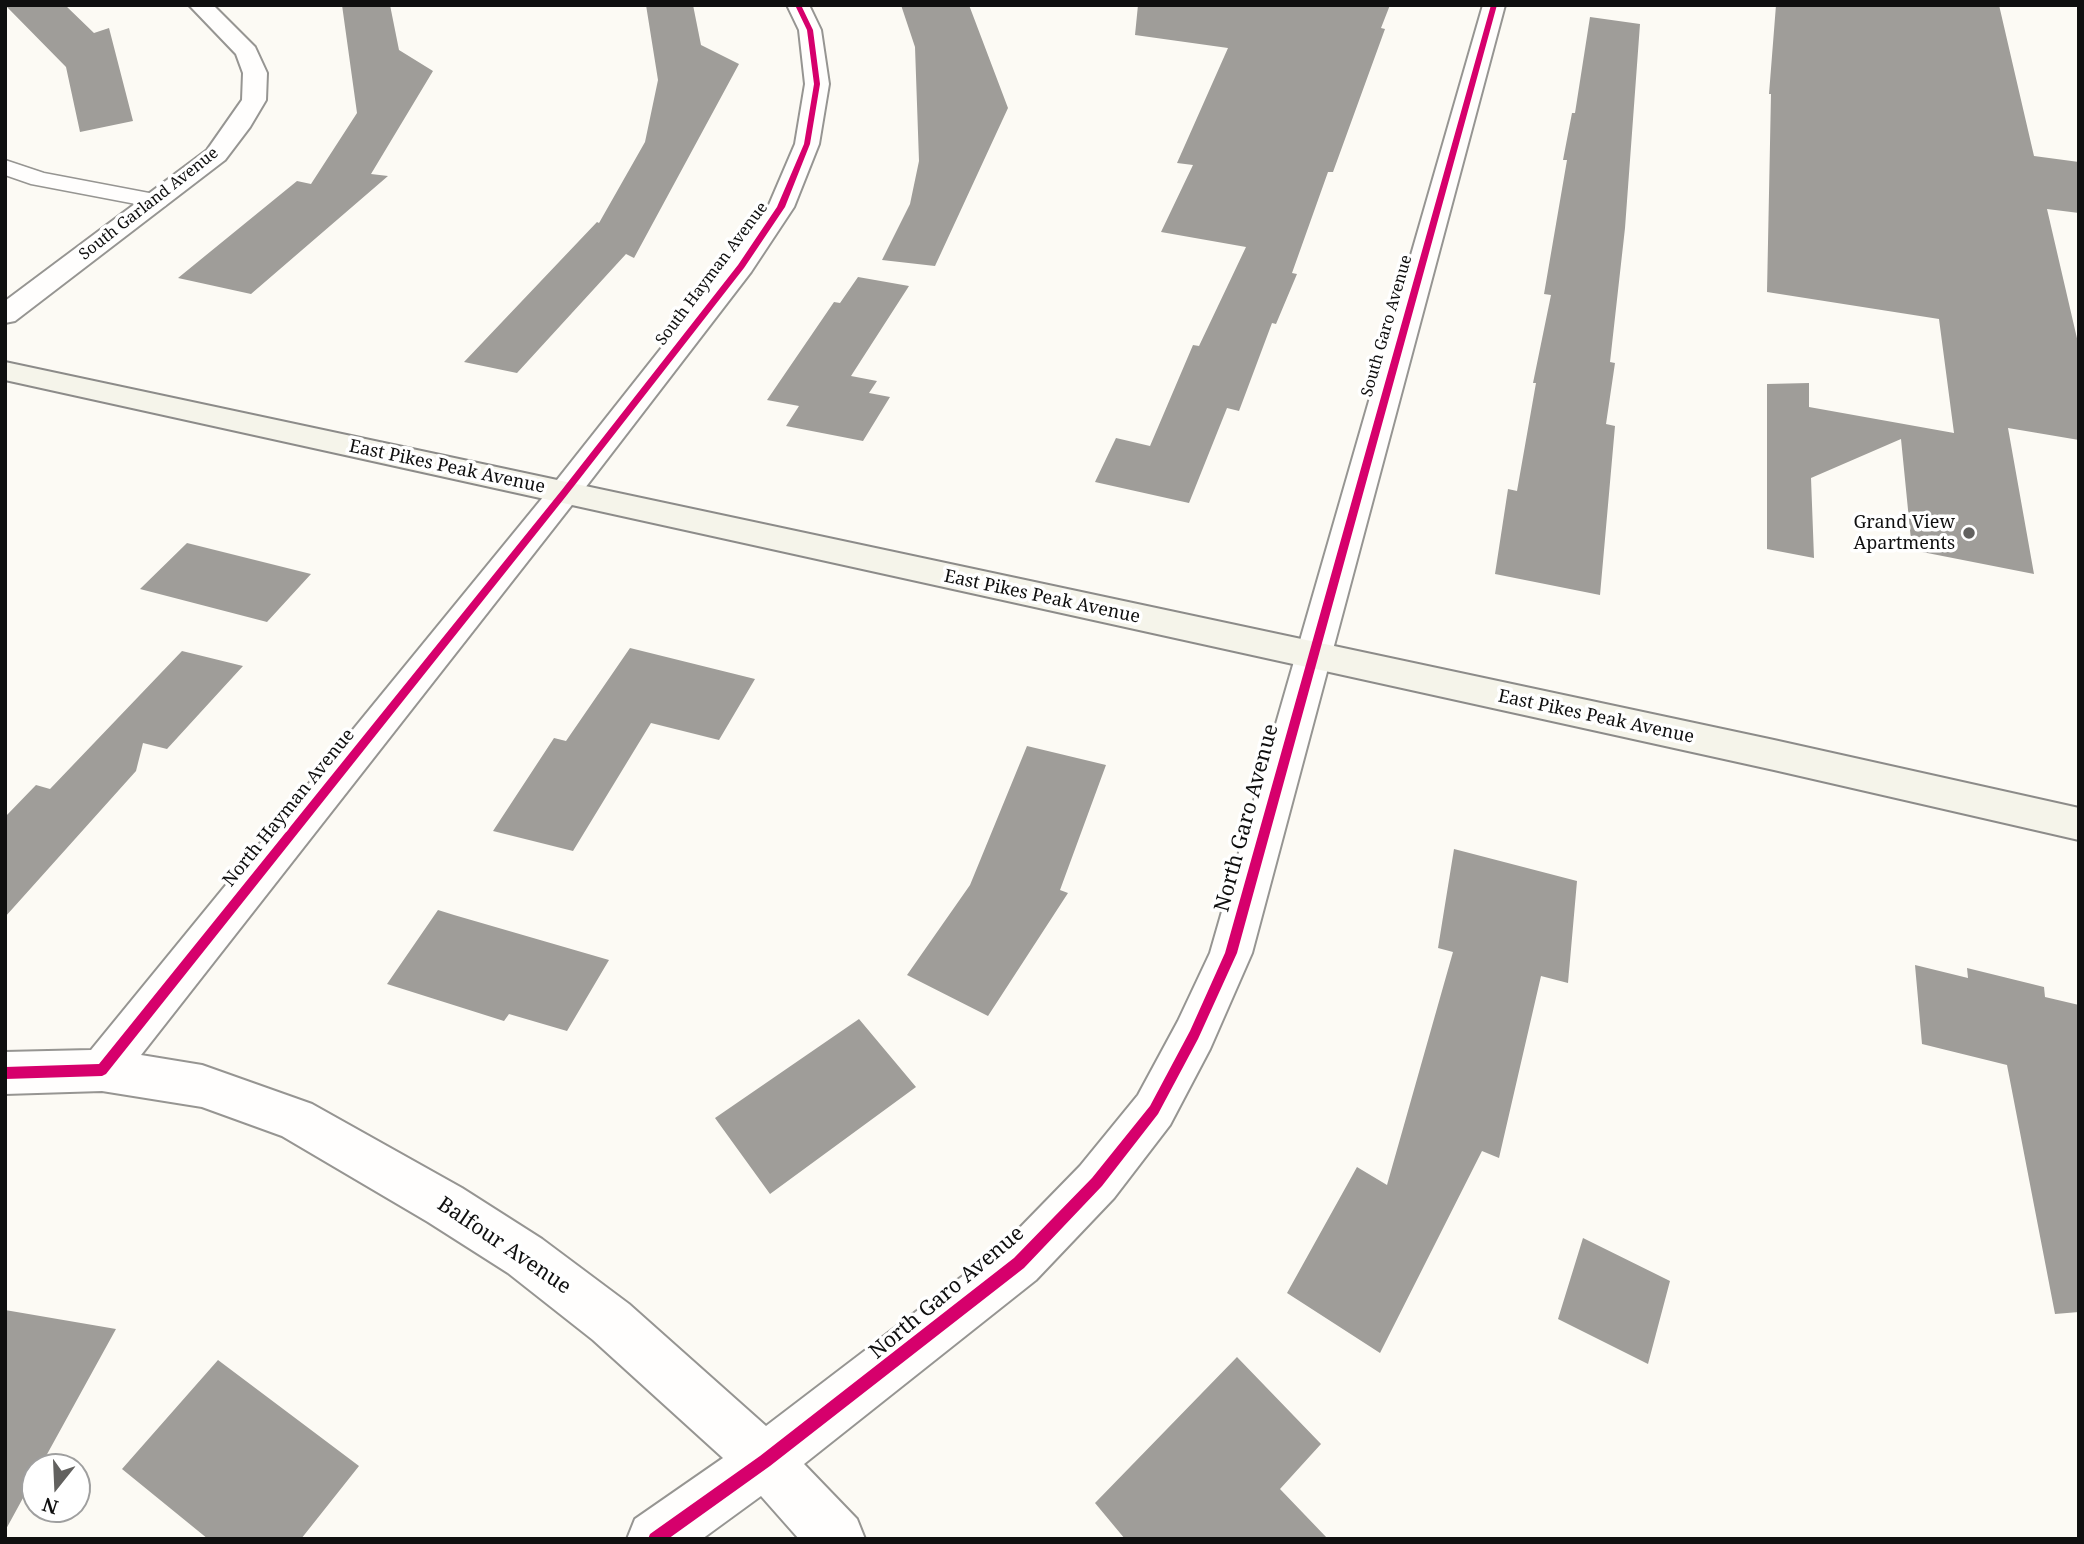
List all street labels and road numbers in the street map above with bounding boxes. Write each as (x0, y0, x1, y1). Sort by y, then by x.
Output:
street label: South Garland Avenue (76, 144, 222, 264)
street label: South Hayman Avenue (652, 199, 772, 349)
street label: South Garo Avenue (1358, 253, 1416, 399)
street label: East Pikes Peak Avenue (347, 436, 547, 498)
street label: East Pikes Peak Avenue (942, 566, 1142, 628)
street label: East Pikes Peak Avenue (1496, 686, 1696, 748)
street label: North Garo Avenue (1210, 721, 1284, 915)
street label: North Hayman Avenue (219, 725, 359, 891)
street label: Balfour Avenue (432, 1192, 576, 1300)
street label: North Garo Avenue (865, 1221, 1029, 1365)

